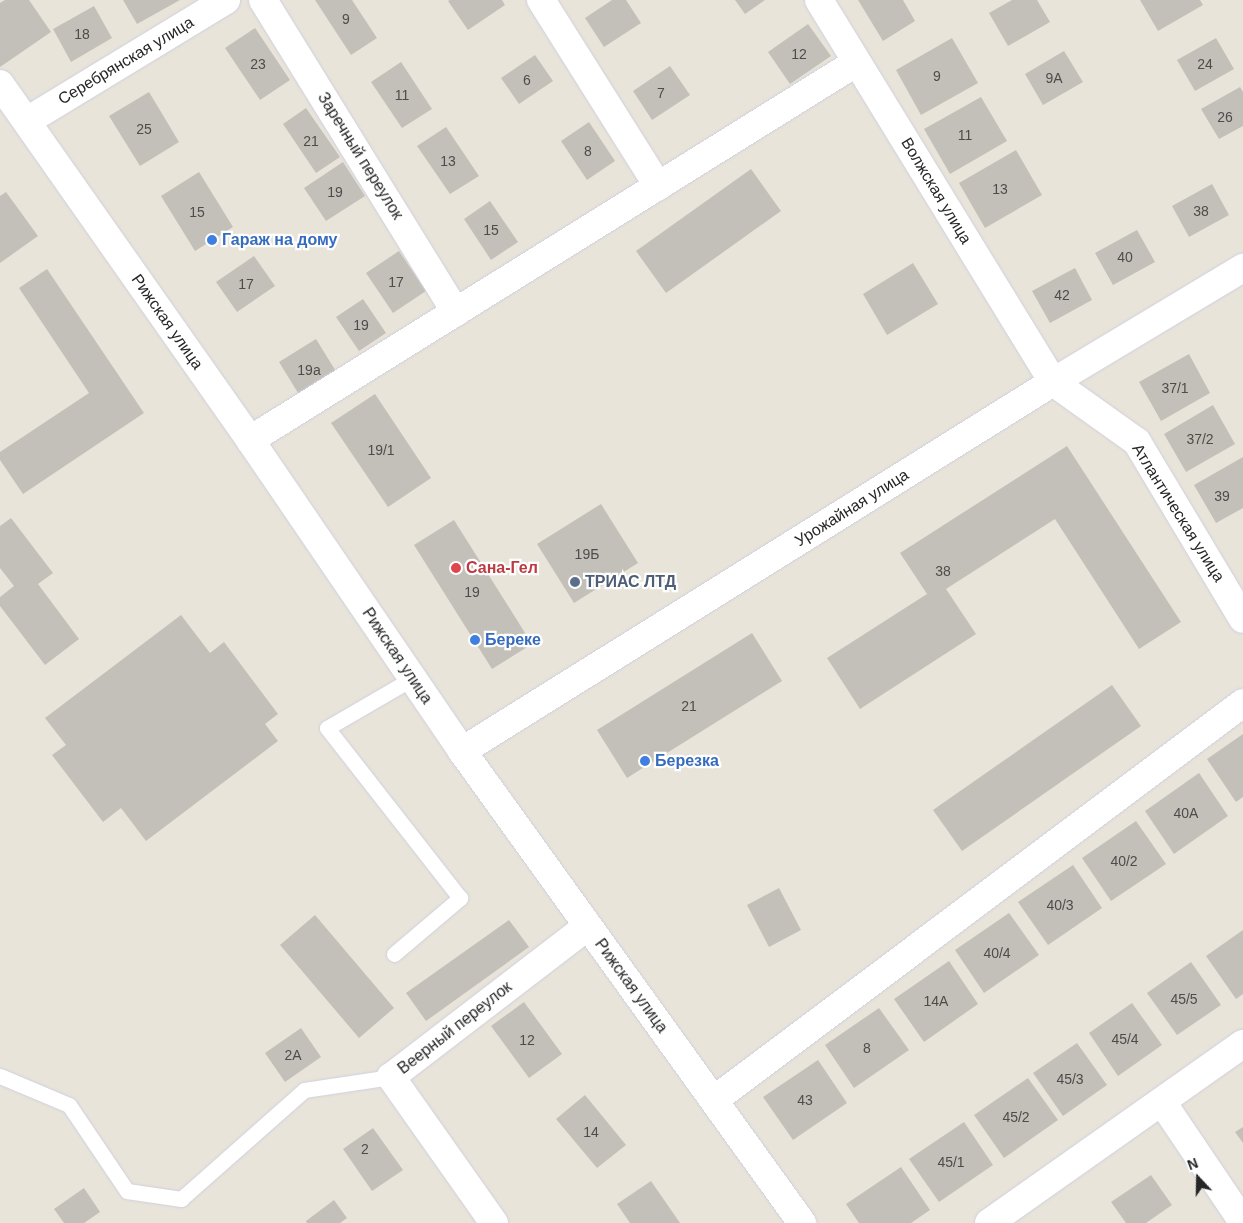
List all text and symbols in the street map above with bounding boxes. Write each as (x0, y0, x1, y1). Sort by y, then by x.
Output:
house number: 9 (342, 11, 350, 27)
street label: Серебрянская улица (55, 13, 197, 109)
house number: 18 (74, 26, 90, 42)
house number: 12 (791, 46, 807, 62)
house number: 23 (250, 56, 266, 72)
house number: 24 (1197, 56, 1213, 72)
house number: 9 (933, 68, 941, 84)
house number: 9А (1045, 70, 1063, 86)
house number: 6 (523, 72, 531, 88)
house number: 7 (657, 85, 665, 101)
house number: 11 (395, 87, 409, 103)
street label: Заречный переулок (313, 89, 407, 223)
house number: 26 (1217, 109, 1233, 125)
house number: 25 (136, 121, 152, 137)
house number: 11 (958, 127, 972, 143)
house number: 21 (303, 133, 319, 149)
street label: Волжская улица (897, 134, 975, 248)
house number: 8 (584, 143, 592, 159)
house number: 13 (440, 153, 456, 169)
house number: 13 (992, 181, 1008, 197)
house number: 19 (327, 184, 343, 200)
house number: 38 (1193, 203, 1209, 219)
house number: 15 (189, 204, 205, 220)
house number: 15 (483, 222, 499, 238)
place label: Гараж на дому (222, 230, 337, 250)
marker: Гараж на дому (206, 234, 218, 246)
house number: 40 (1117, 249, 1133, 265)
street label: Рижская улица (127, 271, 207, 373)
house number: 17 (388, 274, 404, 290)
house number: 17 (238, 276, 254, 292)
house number: 42 (1054, 287, 1070, 303)
house number: 19 (353, 317, 369, 333)
house number: 19a (297, 362, 321, 378)
house number: 37/1 (1161, 380, 1189, 396)
house number: 37/2 (1186, 431, 1214, 447)
street label: Атлантическая улица (1128, 440, 1228, 586)
house number: 19/1 (367, 442, 395, 458)
street label: Урожайная улица (792, 465, 912, 551)
house number: 39 (1214, 488, 1230, 504)
house number: 19Б (575, 546, 599, 562)
place label: Сана-Гел (466, 558, 538, 578)
marker: Сана-Гел (450, 562, 462, 574)
house number: 38 (935, 563, 951, 579)
place label: ТРИАС ЛТД (585, 572, 676, 592)
marker: ТРИАС ЛТД (569, 576, 581, 588)
house number: 19 (464, 584, 480, 600)
street label: Рижская улица (358, 604, 436, 708)
place label: Береке (485, 630, 541, 650)
marker: Береке (469, 634, 481, 646)
house number: 21 (681, 698, 697, 714)
place label: Березка (655, 751, 719, 771)
marker: Березка (639, 755, 651, 767)
house number: 40А (1174, 805, 1198, 821)
house number: 40/2 (1110, 853, 1138, 869)
house number: 40/3 (1046, 897, 1074, 913)
street label: Рижская улица (590, 935, 672, 1037)
house number: 40/4 (983, 945, 1011, 961)
street label: Веерный переулок (394, 978, 516, 1078)
house number: 45/5 (1170, 991, 1198, 1007)
house number: 14А (924, 993, 948, 1009)
house number: 45/4 (1111, 1031, 1139, 1047)
house number: 12 (519, 1032, 535, 1048)
house number: 8 (863, 1040, 871, 1056)
house number: 2А (284, 1047, 302, 1063)
house number: 45/3 (1056, 1071, 1084, 1087)
house number: 43 (797, 1092, 813, 1108)
house number: 45/2 (1002, 1109, 1030, 1125)
house number: 14 (583, 1124, 599, 1140)
house number: 2 (361, 1141, 369, 1157)
north arrow (1173, 1153, 1223, 1203)
house number: 45/1 (937, 1154, 965, 1170)
text: N (1185, 1155, 1200, 1173)

